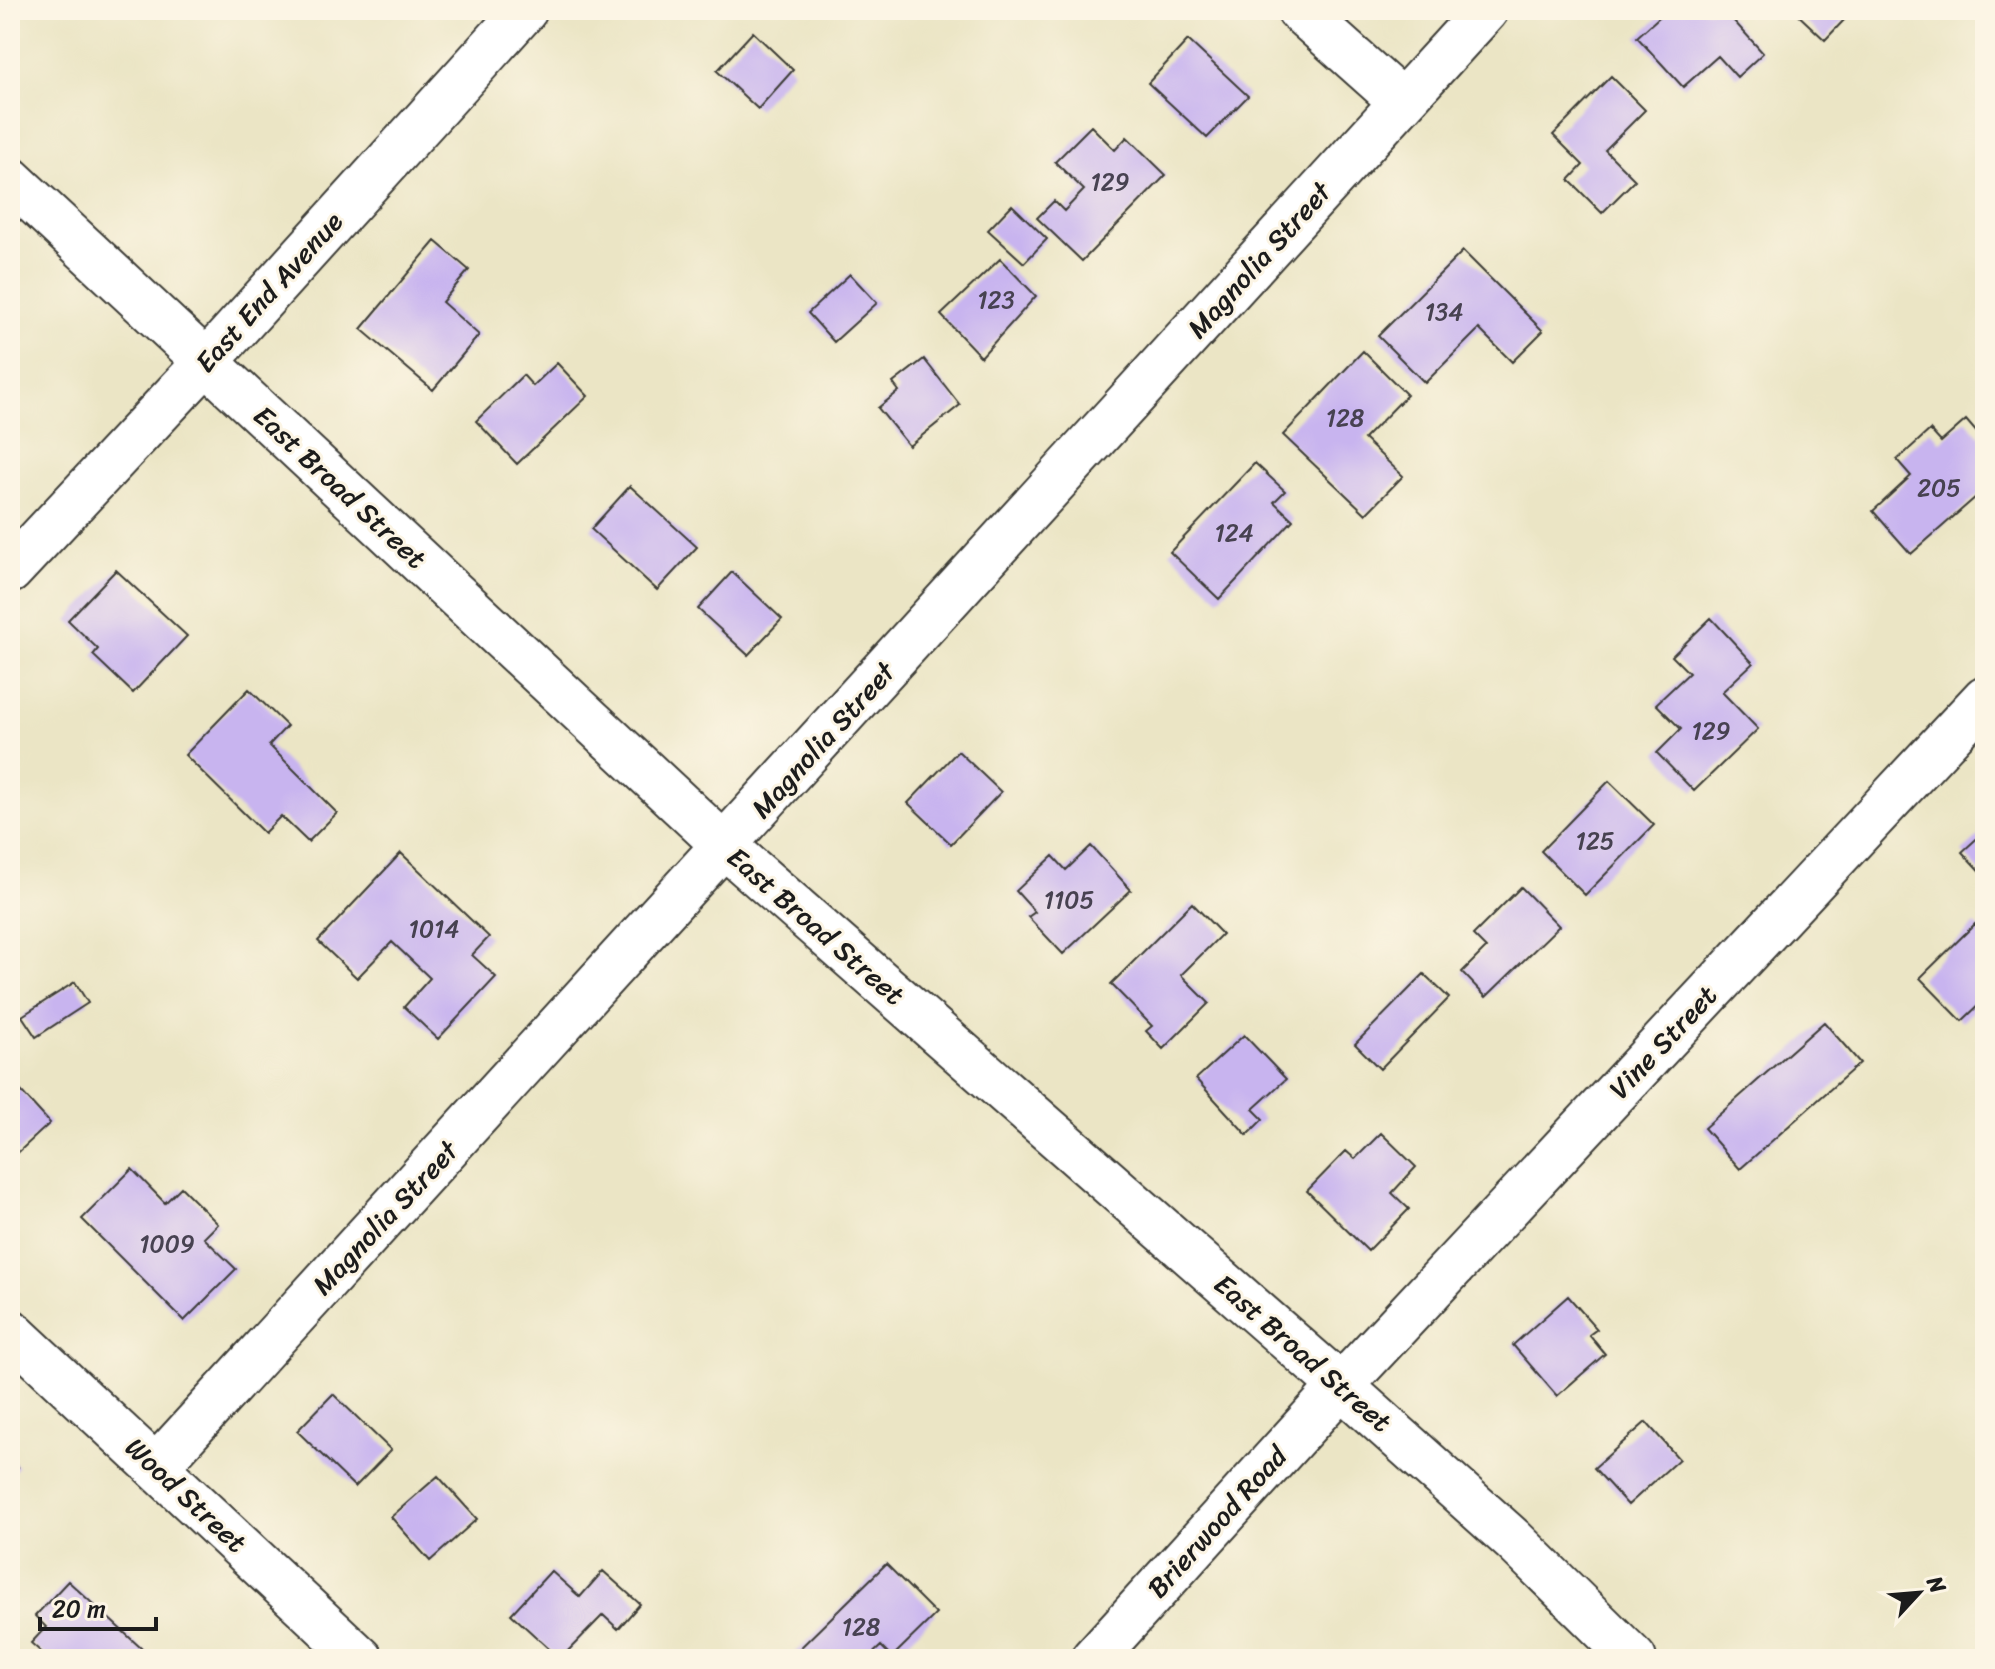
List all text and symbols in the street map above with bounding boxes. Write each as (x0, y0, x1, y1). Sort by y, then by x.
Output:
house number: 129 (1091, 161, 1129, 203)
street label: Magnolia Street (1175, 169, 1345, 350)
street label: East End Avenue (183, 200, 355, 384)
house number: 123 (977, 279, 1015, 321)
house number: 134 (1425, 291, 1463, 333)
street label: East Broad Street (241, 393, 439, 581)
house number: 128 (1326, 397, 1364, 439)
house number: 205 (1917, 467, 1961, 509)
house number: 124 (1214, 512, 1254, 554)
street label: Magnolia Street (739, 649, 909, 830)
house number: 129 (1692, 710, 1730, 752)
house number: 125 (1576, 820, 1614, 862)
street label: East Broad Street (715, 834, 917, 1018)
house number: 1105 (1044, 879, 1094, 921)
house number: 1014 (409, 908, 459, 950)
street label: Vine Street (1596, 973, 1730, 1111)
street label: Magnolia Street (300, 1128, 472, 1307)
house number: 1009 (139, 1223, 195, 1265)
street label: East Broad Street (1202, 1261, 1404, 1445)
street label: Wood Street (113, 1425, 259, 1565)
street label: Brierwood Road (1134, 1433, 1301, 1610)
north arrow (1879, 1553, 1959, 1633)
text: N (1915, 1568, 1958, 1601)
scale bar (40, 1581, 156, 1631)
text: 20 m (52, 1588, 106, 1630)
house number: 128 (842, 1606, 880, 1648)

